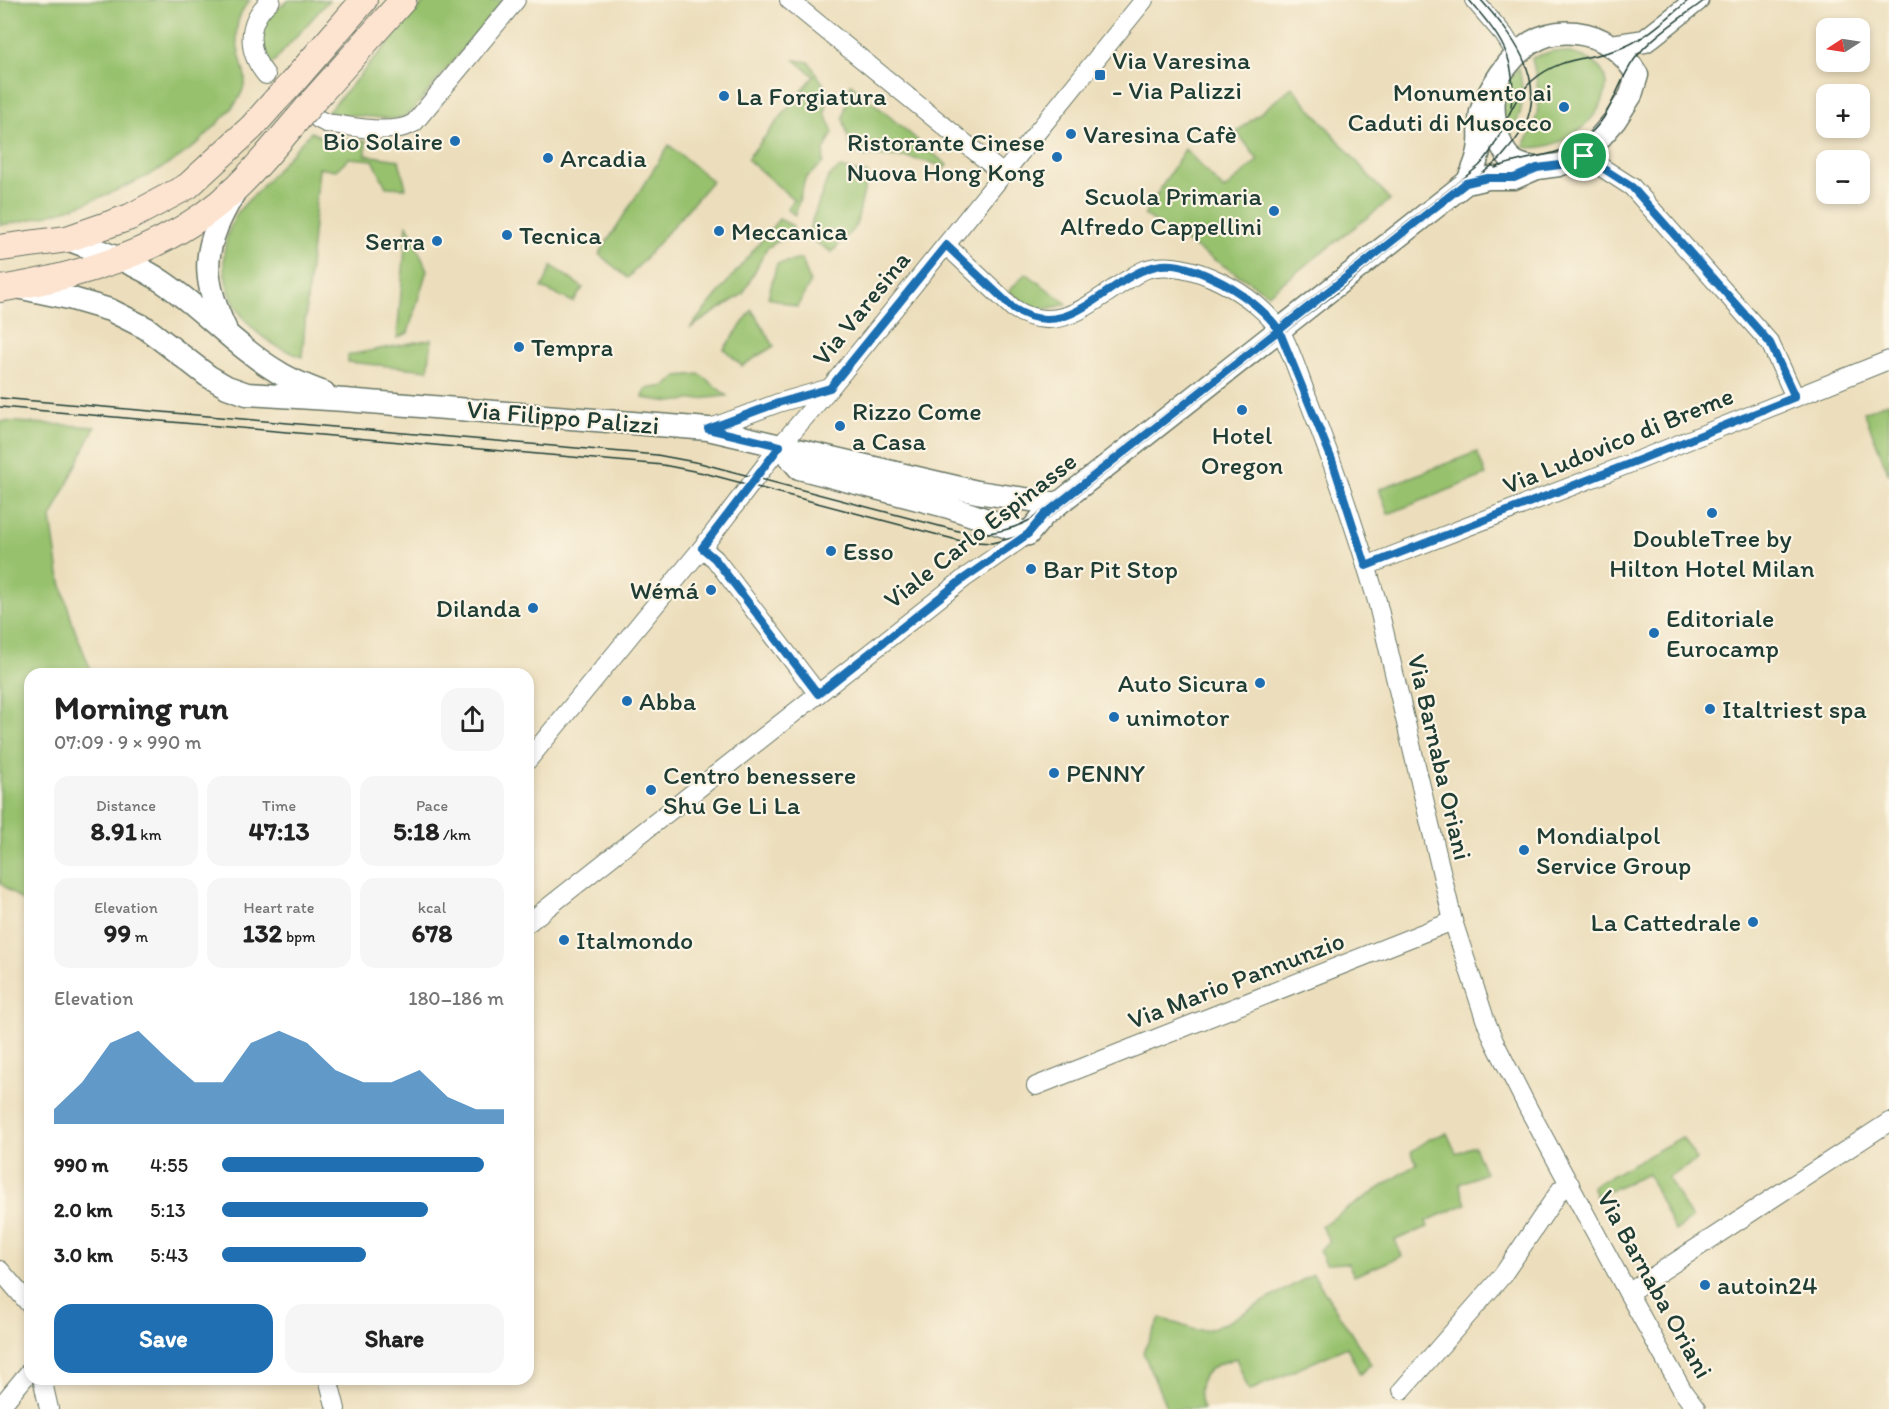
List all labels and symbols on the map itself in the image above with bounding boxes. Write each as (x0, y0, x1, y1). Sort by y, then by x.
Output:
north arrow (1816, 18, 1870, 72)
place label: Via Varesina - Via Palizzi (1112, 44, 1251, 106)
marker: Via Varesina - Via Palizzi (1093, 68, 1107, 82)
place label: Monumento ai Caduti di Musocco (1348, 76, 1552, 138)
place label: La Forgiatura (736, 80, 887, 112)
marker: La Forgiatura (717, 89, 731, 103)
marker: Monumento ai Caduti di Musocco (1557, 100, 1571, 114)
place label: Varesina Cafè (1083, 118, 1237, 150)
place label: Bio Solaire (323, 125, 443, 157)
place label: Ristorante Cinese Nuova Hong Kong (846, 126, 1046, 188)
marker: Varesina Cafè (1064, 127, 1078, 141)
pin (1558, 130, 1609, 181)
marker: Bio Solaire (448, 134, 462, 148)
place label: Arcadia (560, 142, 647, 174)
marker: Ristorante Cinese Nuova Hong Kong (1050, 150, 1064, 164)
marker: Arcadia (541, 151, 555, 165)
place label: Scuola Primaria Alfredo Cappellini (1060, 180, 1262, 242)
marker: Scuola Primaria Alfredo Cappellini (1267, 204, 1281, 218)
place label: Meccanica (731, 215, 848, 247)
place label: Tecnica (519, 219, 602, 251)
marker: Meccanica (712, 224, 726, 238)
place label: Serra (365, 225, 425, 257)
marker: Tecnica (500, 228, 514, 242)
marker: Serra (430, 234, 444, 248)
street label: Via Varesina (805, 244, 917, 372)
place label: Tempra (531, 331, 613, 363)
marker: Tempra (512, 340, 526, 354)
street label: Via Ludovico di Breme (1498, 379, 1738, 501)
street label: Via Filippo Palizzi (465, 393, 661, 441)
place label: Rizzo Come a Casa (852, 395, 982, 457)
marker: Hotel Oregon (1235, 403, 1249, 417)
marker: Rizzo Come a Casa (833, 419, 847, 433)
place label: Hotel Oregon (1201, 419, 1284, 481)
street label: Viale Carlo Espinasse (877, 445, 1083, 615)
marker: DoubleTree by Hilton Hotel Milan (1705, 506, 1719, 520)
place label: DoubleTree by Hilton Hotel Milan (1609, 522, 1815, 584)
place label: Esso (843, 535, 894, 567)
marker: Esso (824, 544, 838, 558)
place label: Bar Pit Stop (1043, 553, 1178, 585)
marker: Bar Pit Stop (1024, 562, 1038, 576)
place label: Wémá (630, 574, 699, 606)
marker: Wémá (704, 583, 718, 597)
place label: Dilanda (435, 592, 522, 624)
marker: Dilanda (526, 601, 540, 615)
place label: Editoriale Eurocamp (1666, 602, 1779, 664)
marker: Editoriale Eurocamp (1647, 626, 1661, 640)
street label: Via Barnaba Oriani (1401, 651, 1479, 863)
place label: Auto Sicura (1118, 667, 1248, 699)
marker: Auto Sicura (1253, 676, 1267, 690)
place label: Abba (639, 685, 697, 717)
place label: Italtriest spa (1722, 693, 1867, 725)
marker: Abba (620, 694, 634, 708)
place label: unimotor (1126, 701, 1230, 733)
marker: Italtriest spa (1703, 702, 1717, 716)
marker: unimotor (1107, 710, 1121, 724)
place label: PENNY (1066, 757, 1145, 789)
place label: Centro benessere Shu Ge Li La (663, 759, 856, 821)
marker: PENNY (1047, 766, 1061, 780)
marker: Centro benessere Shu Ge Li La (644, 783, 658, 797)
place label: Mondialpol Service Group (1536, 819, 1691, 881)
marker: Mondialpol Service Group (1517, 843, 1531, 857)
place label: La Cattedrale (1591, 906, 1741, 938)
marker: La Cattedrale (1746, 915, 1760, 929)
place label: Italmondo (576, 924, 693, 956)
street label: Via Mario Pannunzio (1123, 924, 1349, 1036)
marker: Italmondo (557, 933, 571, 947)
street label: Via Barnaba Oriani (1590, 1184, 1720, 1384)
place label: autoin24 (1717, 1269, 1818, 1301)
marker: autoin24 (1698, 1278, 1712, 1292)

